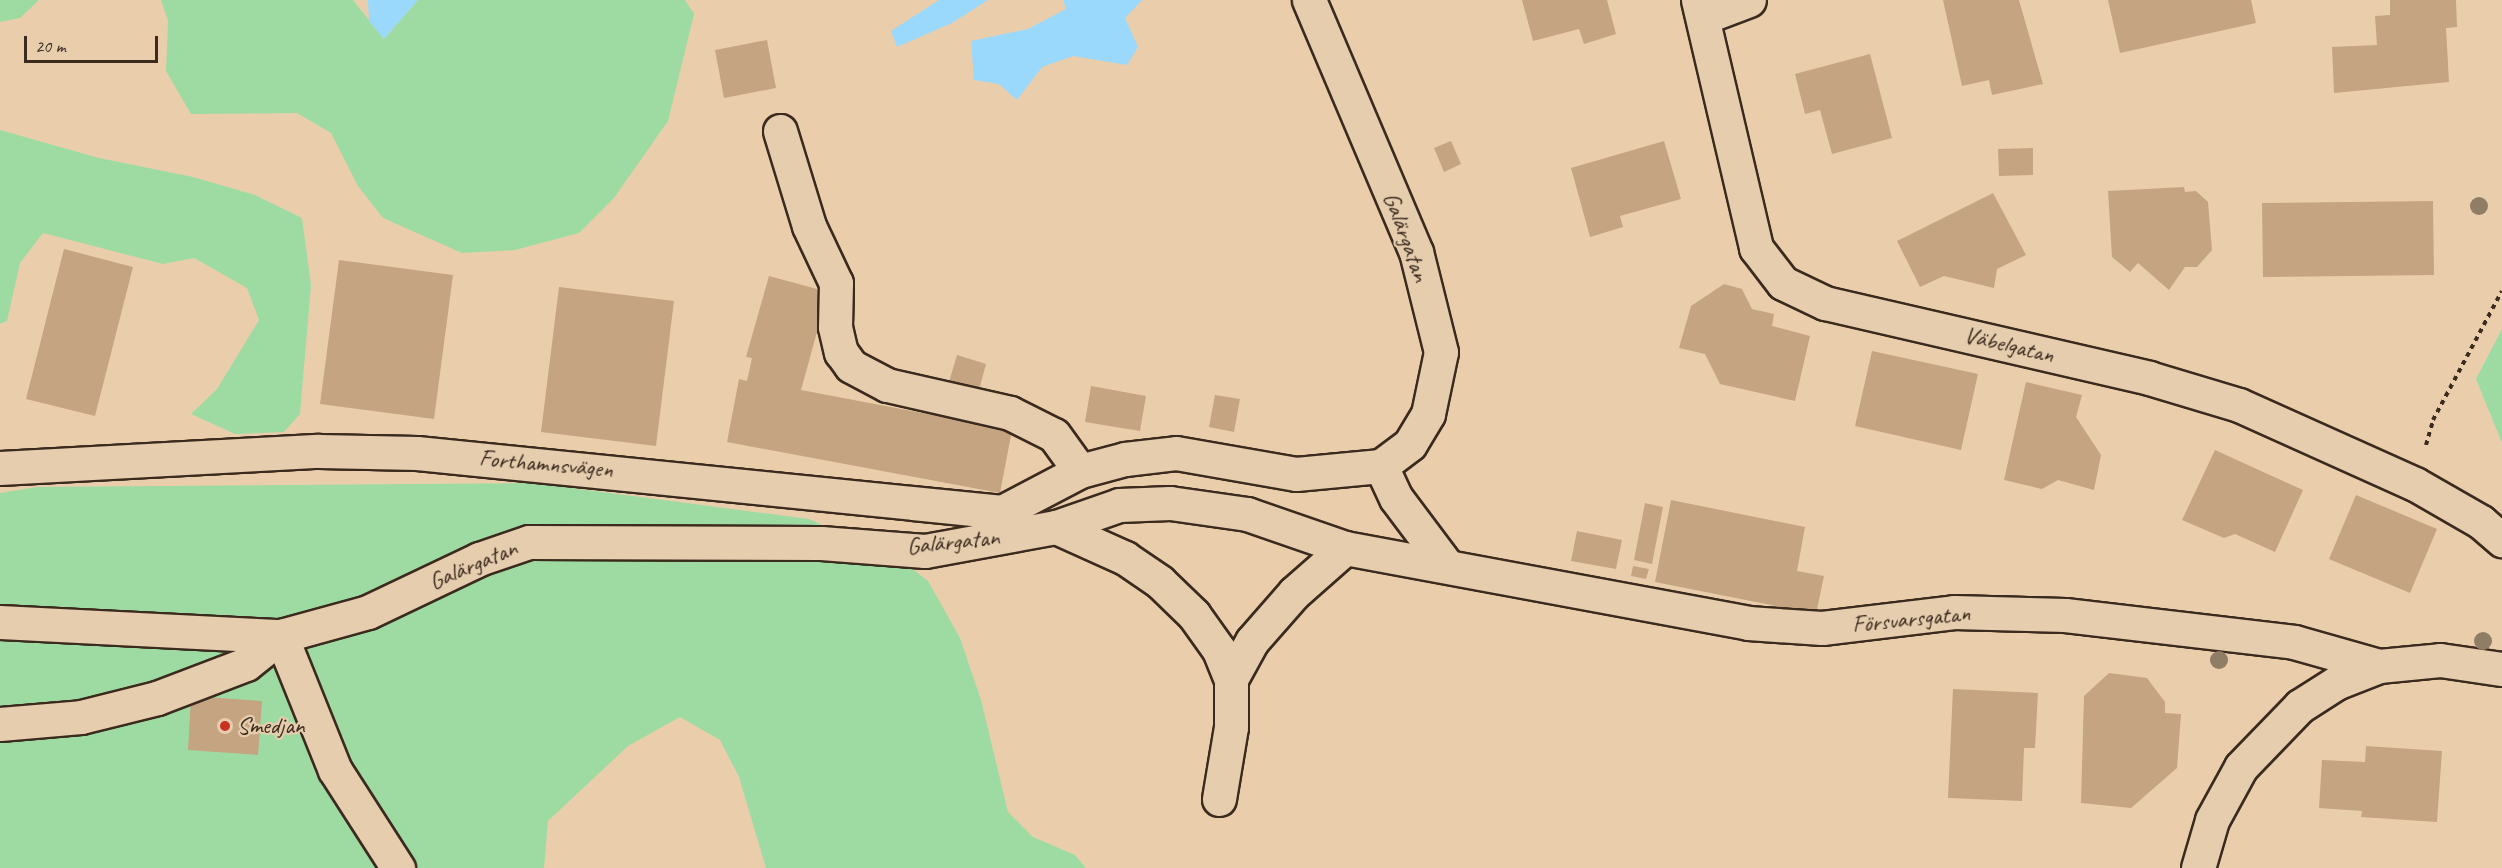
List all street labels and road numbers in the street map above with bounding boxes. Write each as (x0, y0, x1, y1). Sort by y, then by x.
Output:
street label: Galärgatan (1377, 189, 1435, 285)
street label: Väbelgatan (1961, 321, 2057, 369)
street label: Forthamnsvägen (478, 444, 614, 484)
street label: Galärgatan (905, 523, 1001, 561)
street label: Galärgatan (425, 534, 521, 596)
street label: Försvarsgatan (1851, 599, 1971, 639)

